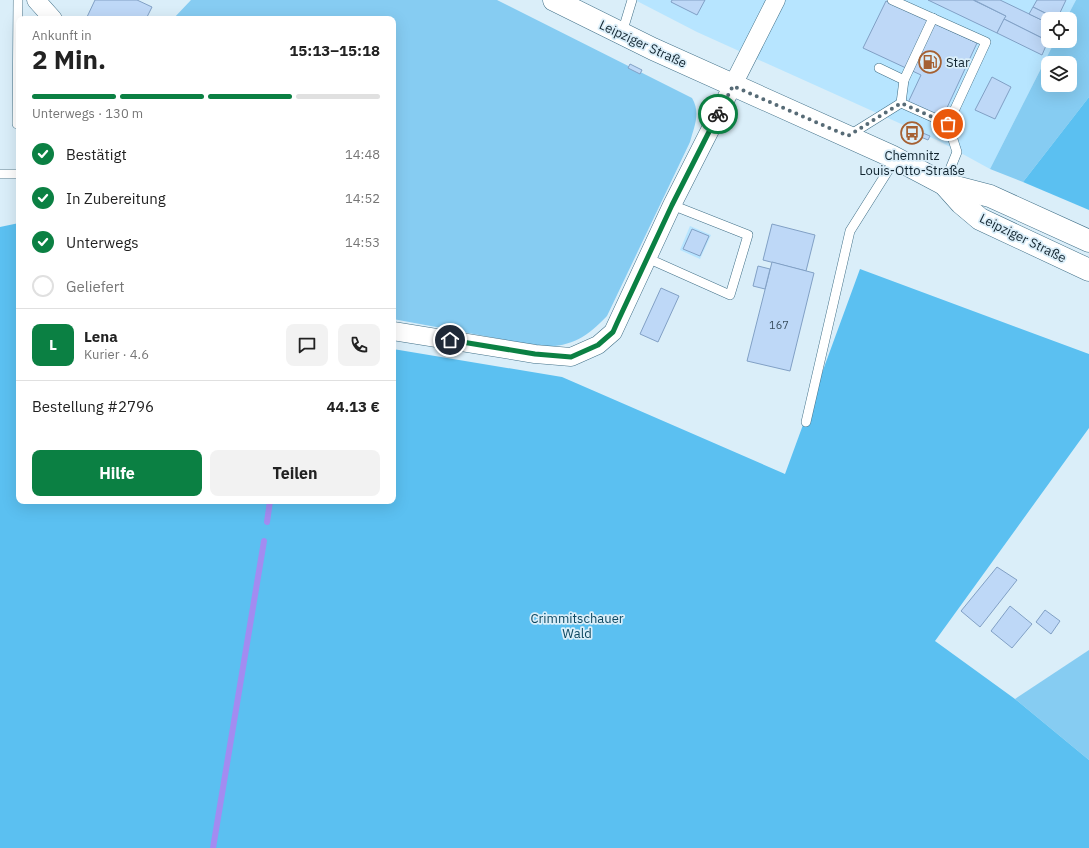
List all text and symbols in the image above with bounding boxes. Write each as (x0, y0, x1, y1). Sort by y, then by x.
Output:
map controls (1041, 12, 1077, 92)
button: locate (1041, 12, 1077, 48)
street label: Leipziger Straße (597, 16, 689, 72)
text: Ankunft in (32, 27, 92, 44)
text: 15:13–15:18 (289, 41, 380, 60)
text: 2 Min. (32, 42, 106, 76)
fuel station icon: Star (917, 49, 943, 75)
place label: Star (946, 54, 970, 71)
button: layers (1041, 56, 1077, 92)
courier (698, 94, 738, 134)
icon: bike (707, 103, 729, 125)
text: Unterwegs · 130 m (32, 105, 143, 122)
pin (931, 107, 965, 141)
icon: bag (937, 113, 959, 135)
bus stop icon: Chemnitz Louis-Otto-Straße (899, 120, 925, 146)
icon: check (32, 143, 54, 165)
text: Bestätigt (66, 145, 127, 164)
text: 14:48 (345, 146, 380, 163)
place label: Chemnitz Louis-Otto-Straße (859, 147, 965, 179)
icon: check (32, 187, 54, 209)
text: In Zubereitung (66, 189, 166, 208)
text: 14:52 (345, 190, 380, 207)
street label: Leipziger Straße (977, 210, 1069, 266)
icon: check (32, 231, 54, 253)
text: Unterwegs (66, 233, 139, 252)
text: 14:53 (345, 234, 380, 251)
text: Geliefert (66, 277, 125, 296)
house number: 167 (769, 318, 789, 332)
pin (433, 323, 467, 357)
button: chat (286, 324, 328, 366)
button: phone (338, 324, 380, 366)
text: Lena (84, 327, 118, 346)
icon: home (439, 329, 461, 351)
text: L (49, 335, 57, 354)
text: Kurier · 4.6 (84, 346, 149, 363)
text: Bestellung #2796 (32, 397, 154, 416)
text: 44.13 € (326, 397, 380, 416)
button: Hilfe (32, 450, 202, 496)
button: Teilen (210, 450, 380, 496)
park label: Crimmitschauer Wald (530, 610, 624, 642)

